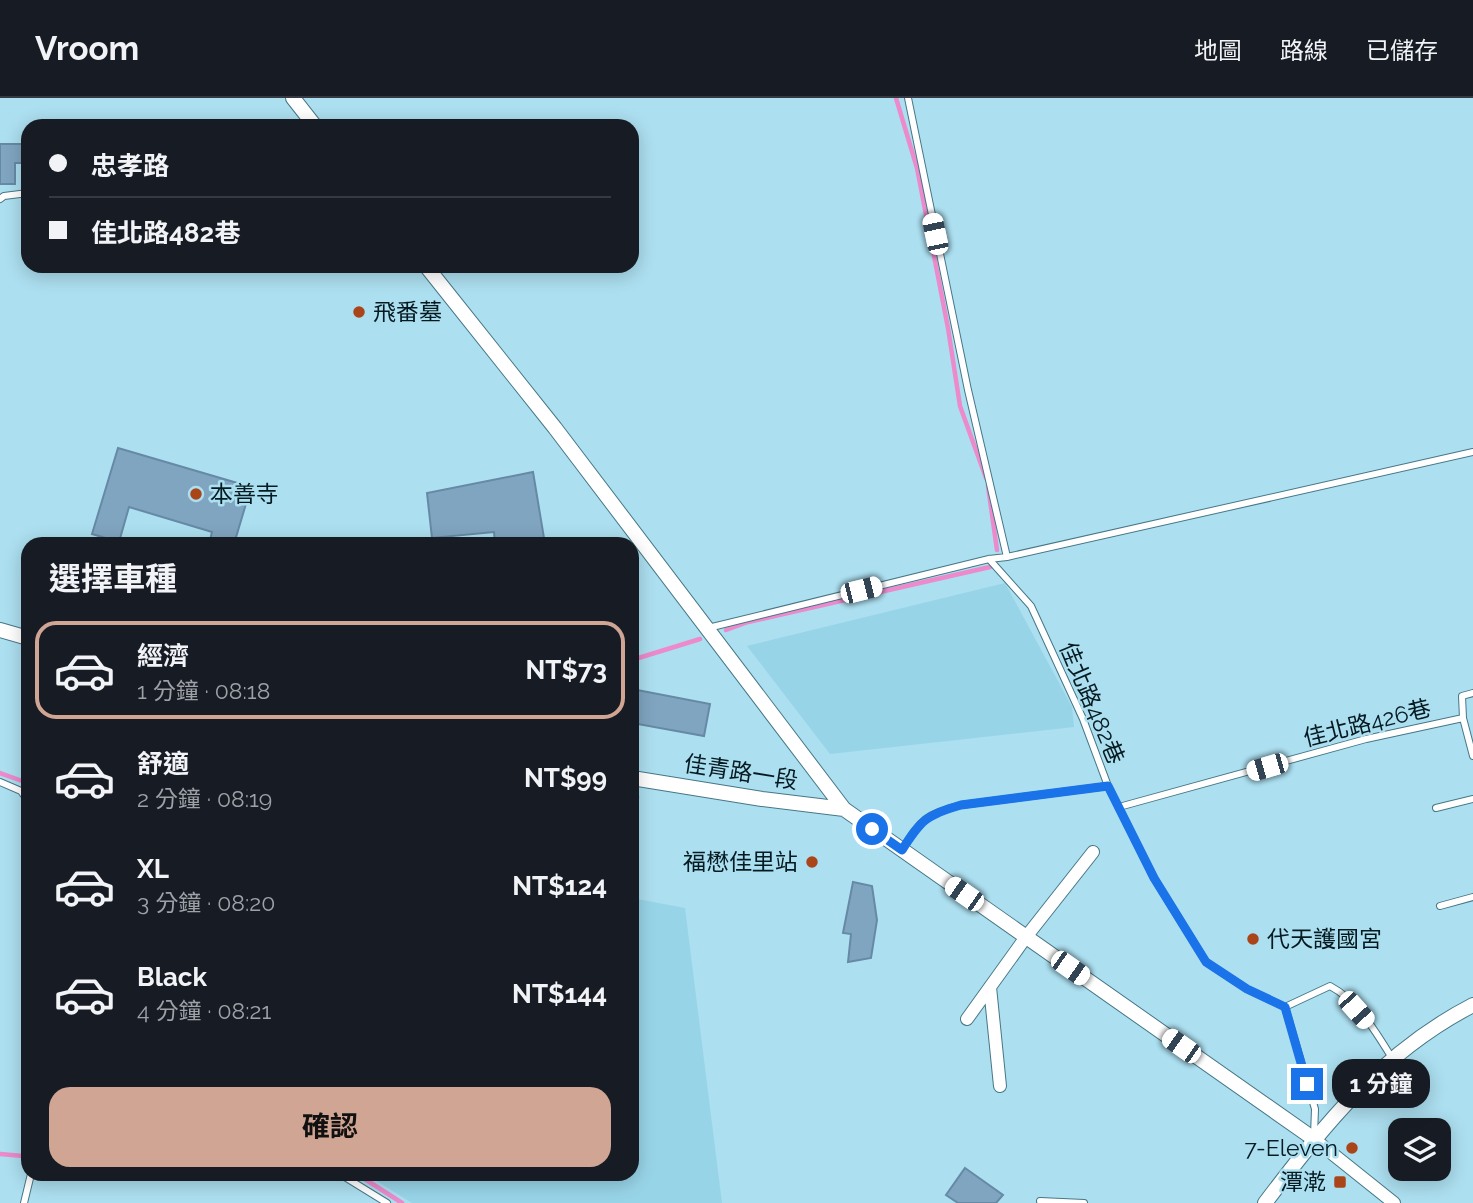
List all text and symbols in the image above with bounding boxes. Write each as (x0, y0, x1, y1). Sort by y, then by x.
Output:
text: Vroom (35, 29, 139, 68)
text: 地圖 (1194, 36, 1242, 65)
text: 路線 (1280, 36, 1328, 65)
text: 已儲存 (1366, 36, 1438, 65)
text: 忠孝路 (91, 151, 169, 181)
car (921, 211, 950, 257)
text: 佳北路482巷 (91, 218, 240, 248)
place label: 飛番墓 (373, 298, 442, 325)
marker: 飛番墓 (351, 304, 367, 320)
place label: 本善寺 (210, 480, 279, 507)
marker: 本善寺 (188, 486, 204, 502)
text: 選擇車種 (49, 560, 177, 597)
car (839, 575, 884, 605)
street label: 佳北路482巷 (1055, 638, 1130, 768)
icon: car (53, 639, 116, 702)
text: 經濟 (137, 641, 189, 671)
text: NT$73 (525, 655, 607, 685)
text: 1 分鐘 · 08:18 (137, 677, 270, 704)
street label: 佳北路426巷 (1300, 694, 1433, 751)
icon: car (53, 747, 116, 810)
text: 舒適 (137, 749, 189, 779)
street label: 佳青路一段 (682, 749, 800, 794)
car (1244, 751, 1291, 783)
text: NT$99 (524, 763, 607, 793)
text: 2 分鐘 · 08:19 (137, 785, 272, 812)
route start (856, 813, 888, 845)
place label: 福懋佳里站 (683, 848, 798, 875)
text: XL (137, 854, 169, 884)
marker: 福懋佳里站 (804, 854, 820, 870)
icon: car (53, 855, 116, 918)
text: NT$124 (512, 871, 607, 901)
car (941, 873, 988, 915)
text: 3 分鐘 · 08:20 (137, 889, 275, 916)
place label: 代天護國宮 (1267, 925, 1382, 952)
marker: 代天護國宮 (1245, 931, 1261, 947)
car (1047, 947, 1094, 989)
text: Black (137, 962, 207, 992)
icon: car (53, 963, 116, 1026)
text: NT$144 (512, 979, 607, 1009)
car (1335, 987, 1378, 1033)
text: 4 分鐘 · 08:21 (137, 997, 271, 1024)
car (1158, 1025, 1205, 1067)
callout: 1 分鐘 (1332, 1060, 1430, 1108)
route end (1291, 1068, 1323, 1100)
text: 1 分鐘 (1350, 1070, 1412, 1097)
button: 確認 (49, 1087, 611, 1167)
map controls (1388, 1118, 1451, 1181)
button: layers (1388, 1118, 1451, 1181)
place label: 7-Eleven (1244, 1134, 1338, 1161)
marker: 7-Eleven (1344, 1140, 1360, 1156)
place label: 潭漧 (1280, 1168, 1326, 1195)
marker: 潭漧 (1332, 1174, 1348, 1190)

